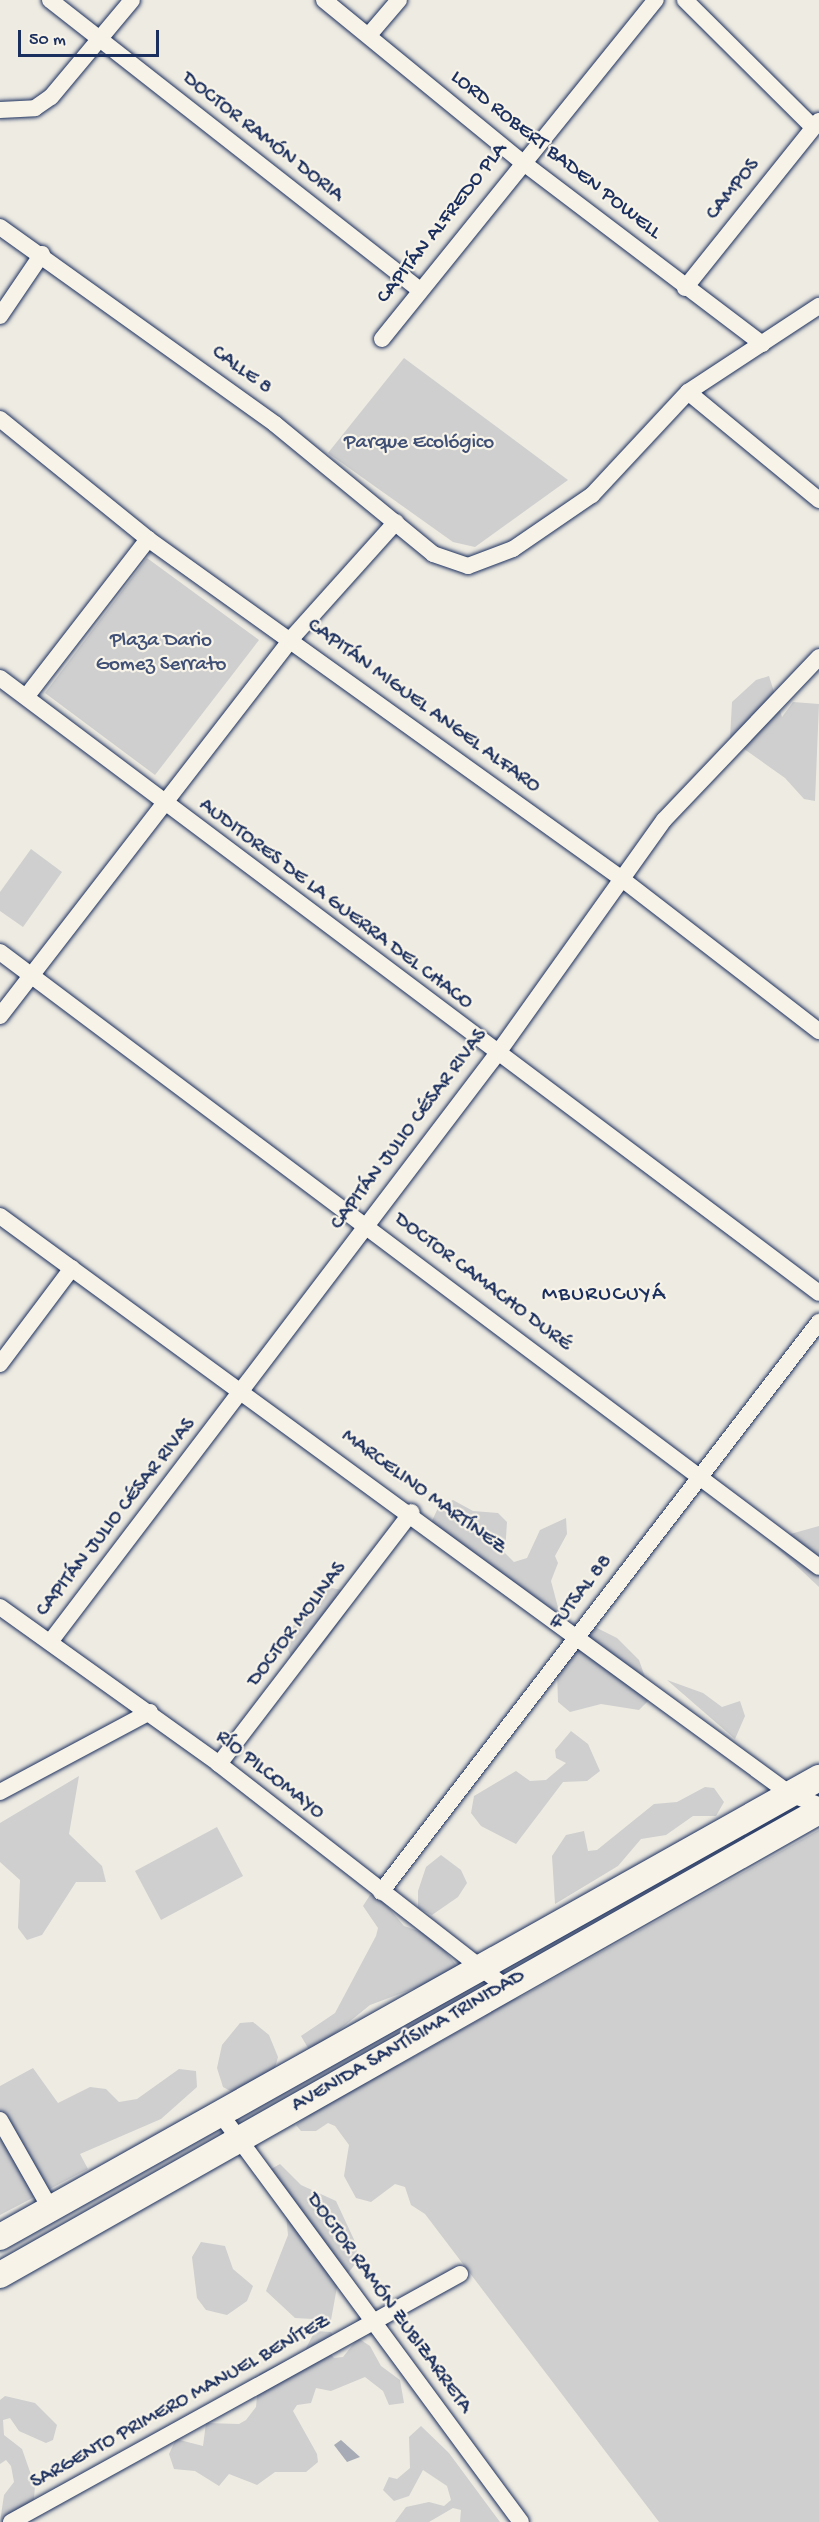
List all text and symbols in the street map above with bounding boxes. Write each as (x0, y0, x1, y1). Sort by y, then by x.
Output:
scale bar (21, 18, 162, 56)
text: 50 m (29, 30, 66, 51)
street label: LORD ROBERT BADEN POWELL (445, 66, 665, 246)
street label: DOCTOR RAMÓN DORIA (176, 67, 348, 209)
street label: CAPITÁN ALFREDO PLA (372, 138, 514, 310)
street label: CAMPOS (701, 154, 767, 226)
street label: CALLE 8 (206, 341, 276, 401)
park label: Parque Ecológico (344, 431, 494, 457)
street label: CAPITÁN MIGUEL ANGEL ALFARO (301, 614, 545, 800)
park label: Plaza Dario Gomez Serrato (96, 629, 226, 679)
street label: AUDITORES DE LA GUERRA DEL CHACO (193, 794, 477, 1016)
street label: CAPITÁN JULIO CÉSAR RIVAS (326, 1024, 494, 1236)
street label: DOCTOR CAMACHO DURÉ (388, 1208, 576, 1358)
district label: MBURUCUYÁ (542, 1283, 666, 1309)
street label: CAPITÁN JULIO CÉSAR RIVAS (31, 1413, 203, 1623)
street label: MARCELINO MARTÍNEZ (336, 1425, 510, 1561)
street label: FUTSAL 88 (545, 1550, 619, 1636)
street label: DOCTOR MOLINAS (243, 1557, 353, 1693)
street label: RÍO PILCOMAYO (209, 1726, 329, 1826)
street label: AVENIDA SANTÍSIMA TRINIDAD (288, 1965, 530, 2119)
street label: DOCTOR RAMÓN ZUBIZARRETA (299, 2189, 477, 2419)
street label: SARGENTO PRIMERO MANUEL BENÍTEZ (27, 2310, 335, 2496)

